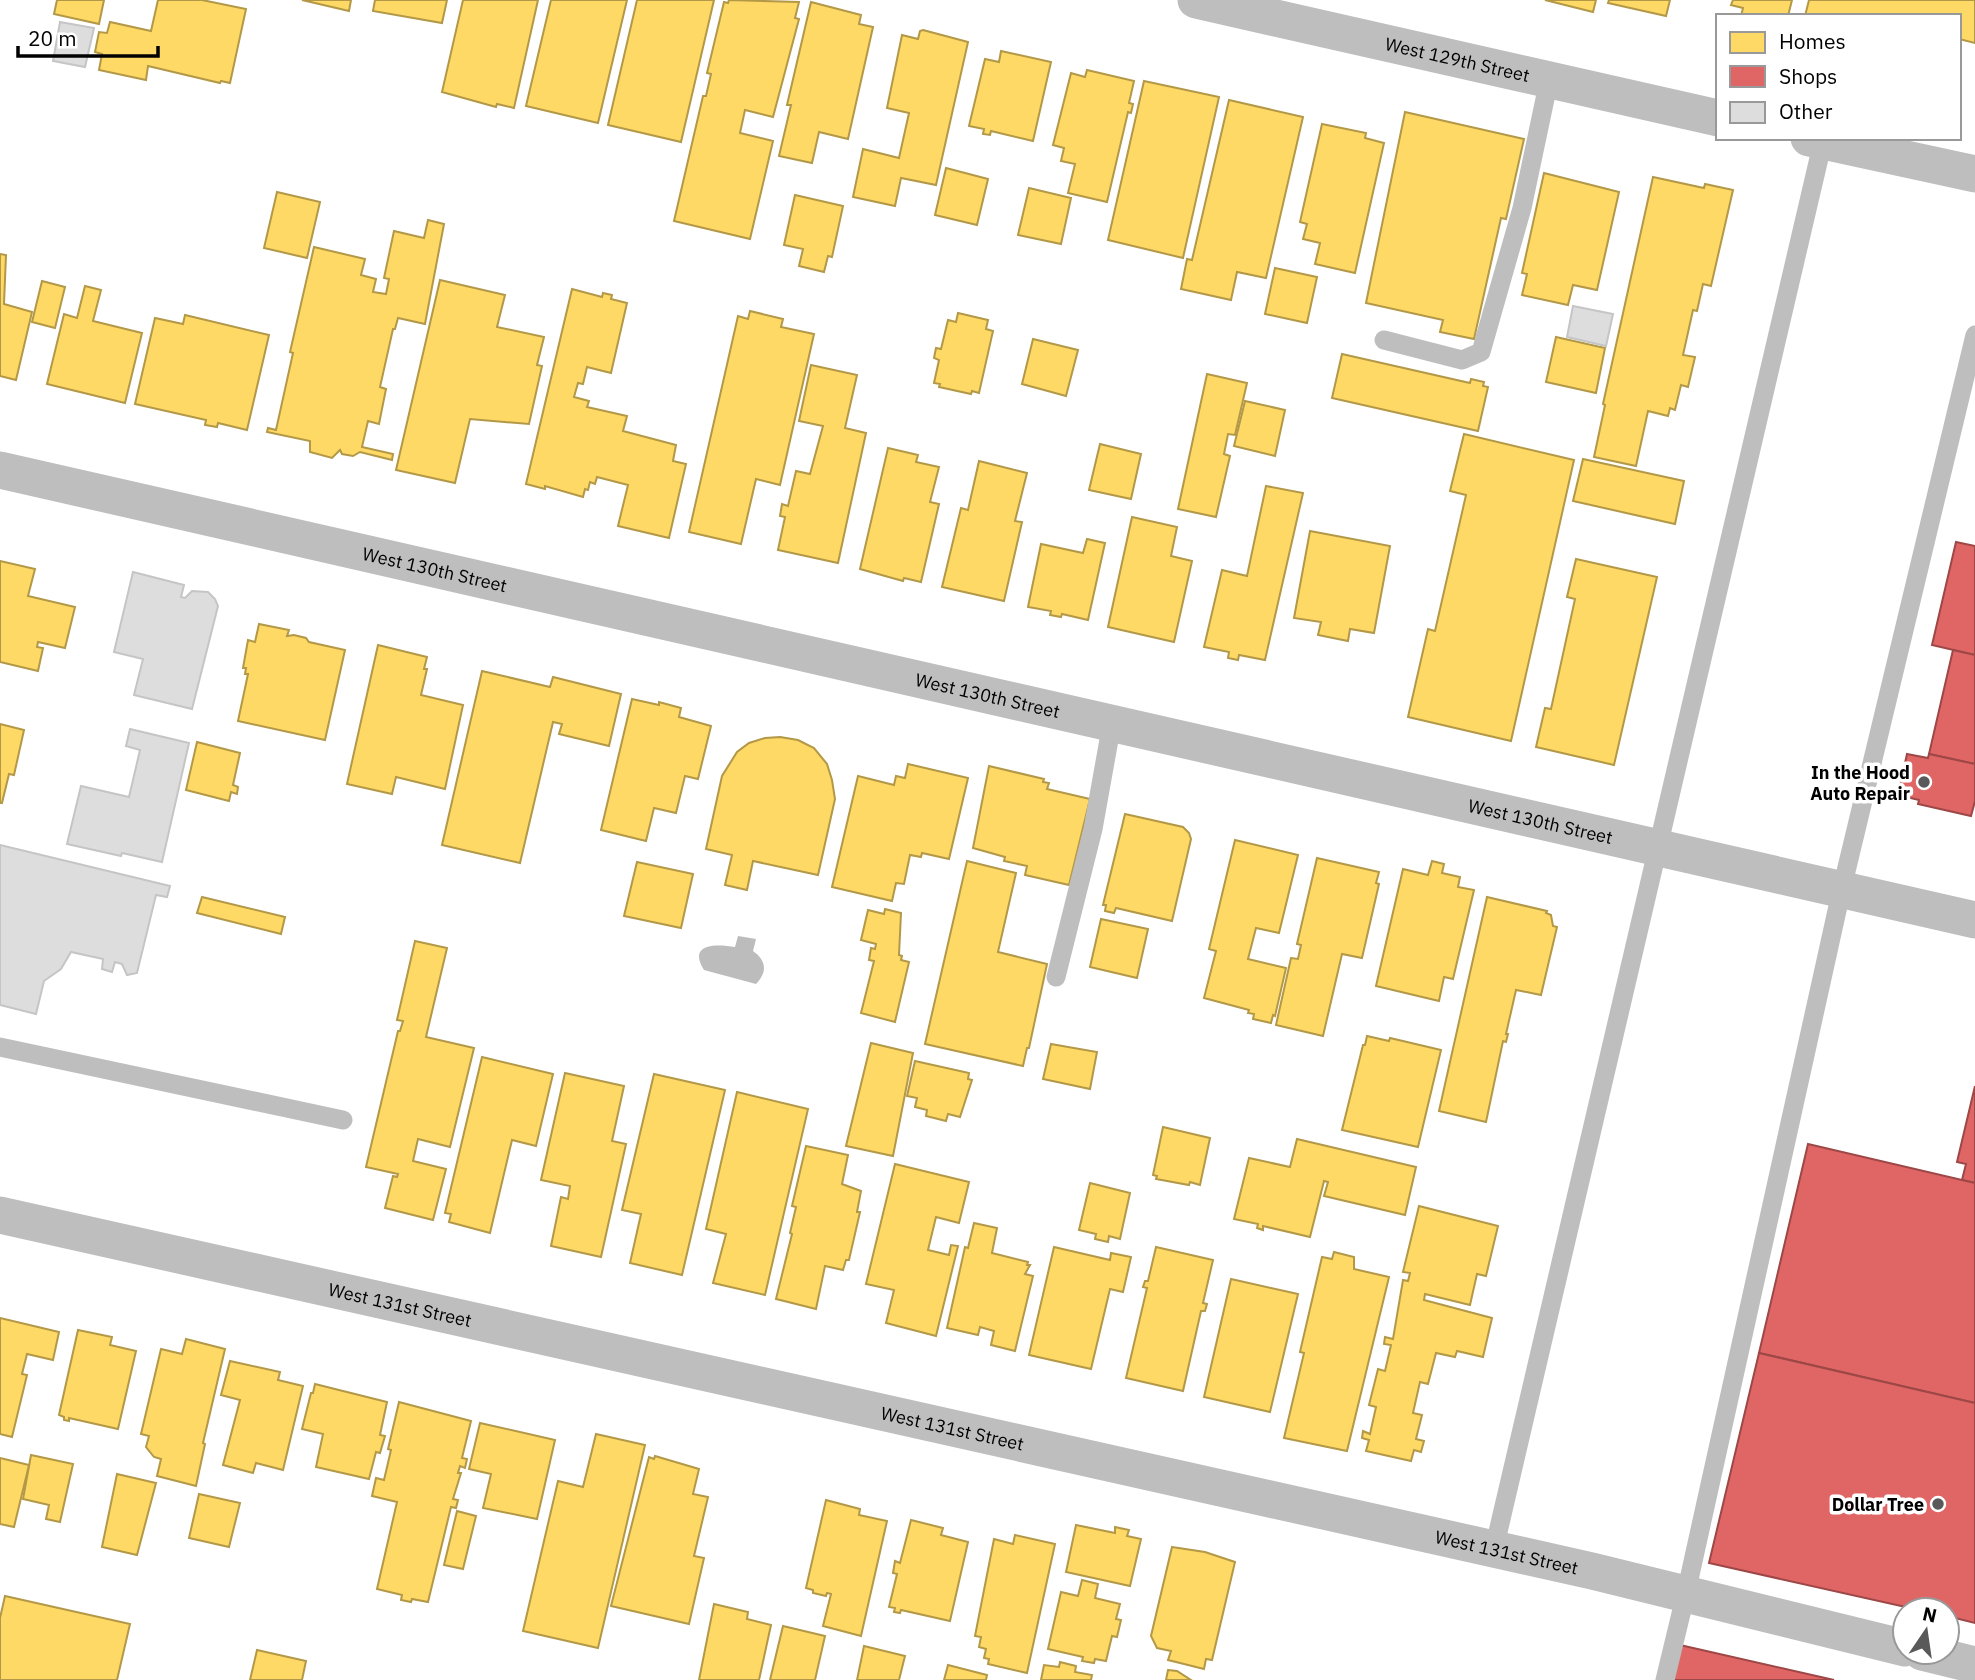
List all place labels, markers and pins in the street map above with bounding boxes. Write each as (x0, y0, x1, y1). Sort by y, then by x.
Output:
place label: In the Hood Auto Repair (1810, 761, 1910, 805)
marker: In the Hood Auto Repair (1916, 774, 1932, 790)
place label: Dollar Tree (1832, 1493, 1924, 1516)
marker: Dollar Tree (1930, 1496, 1946, 1512)

